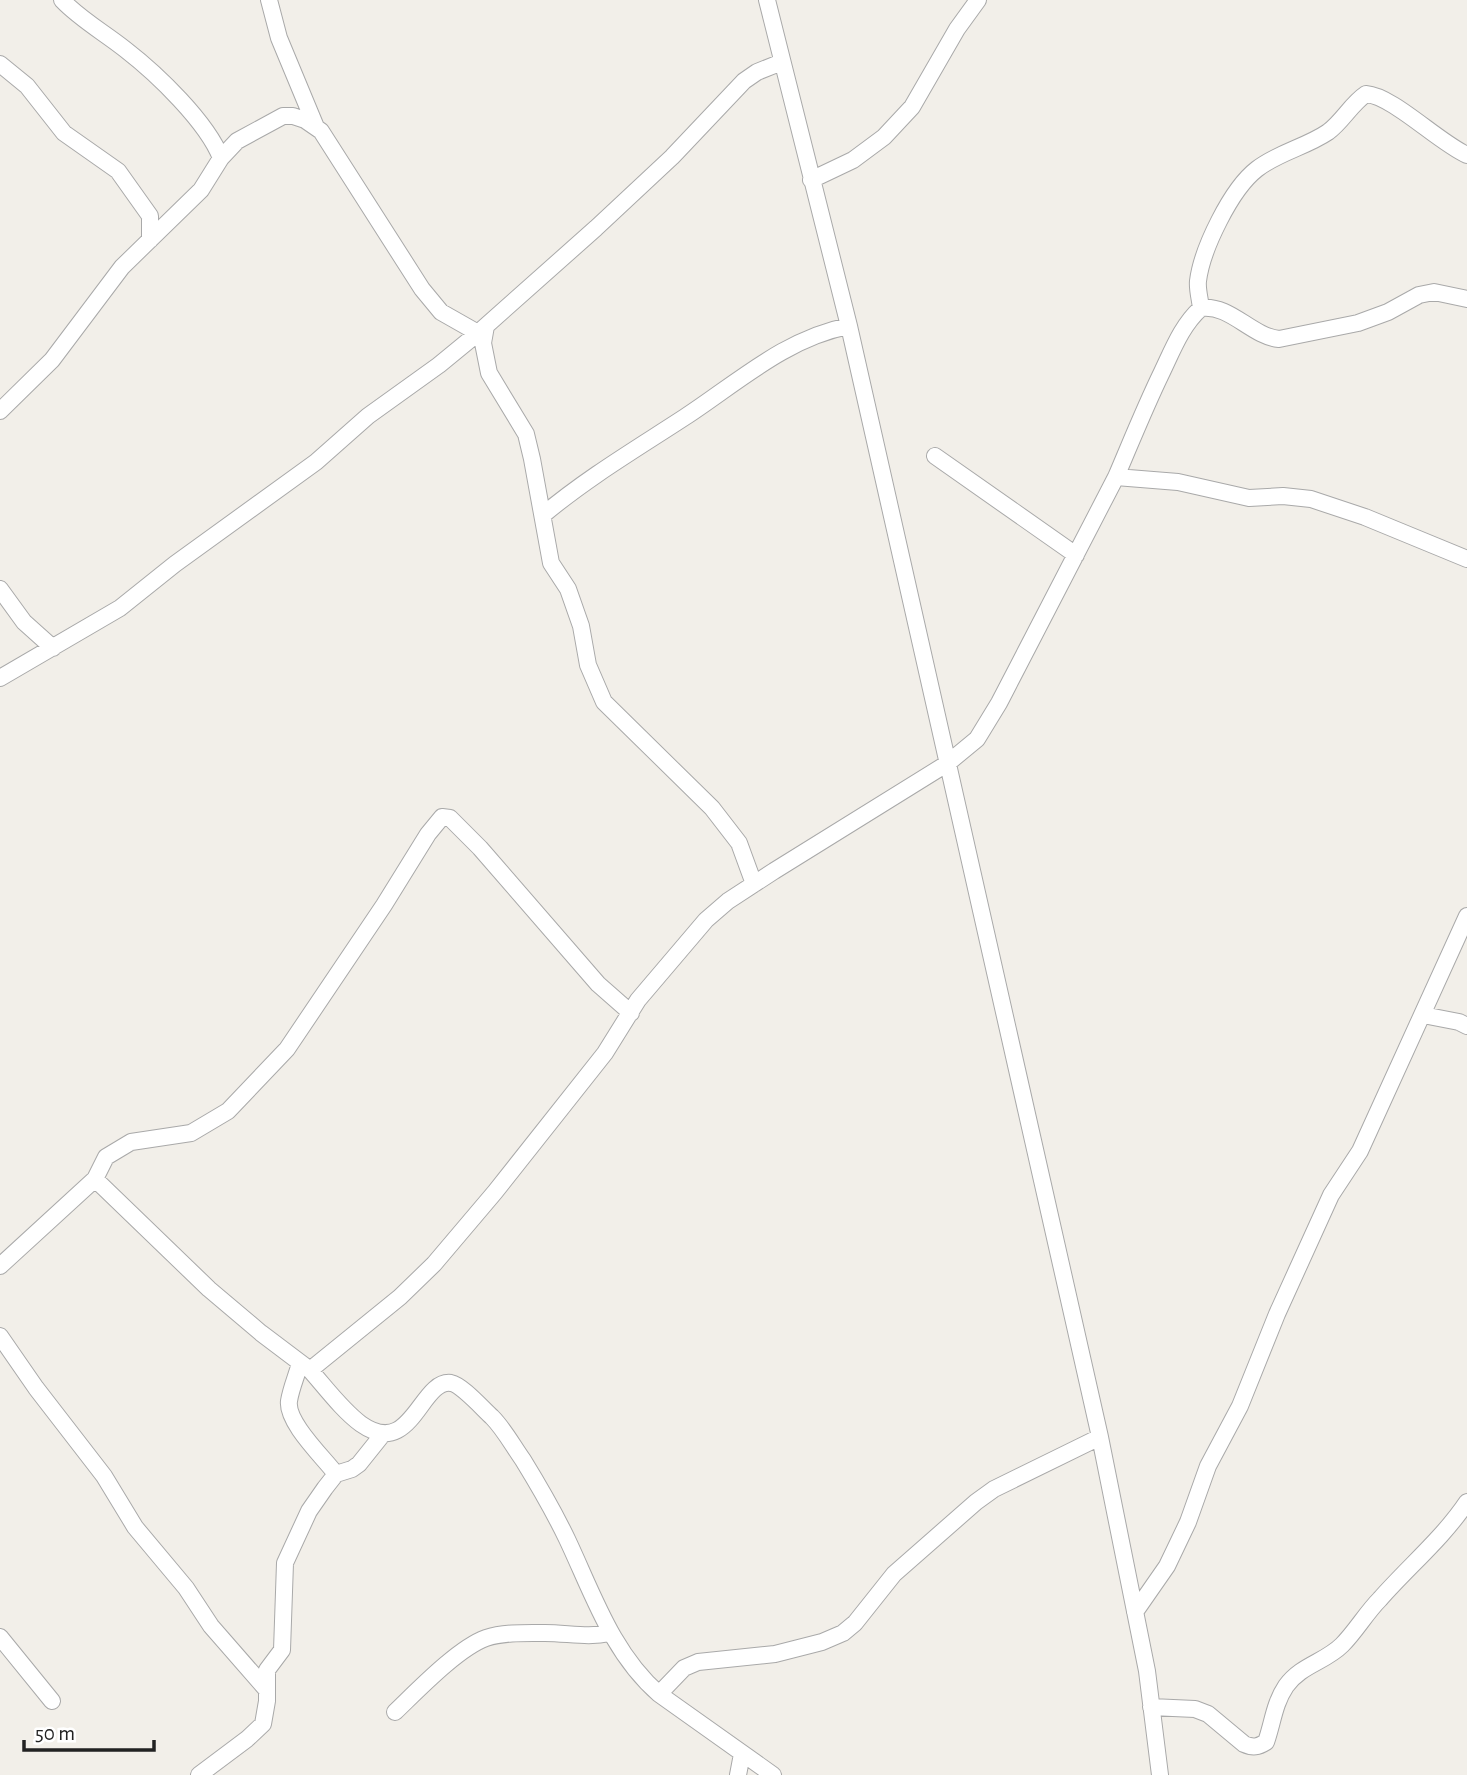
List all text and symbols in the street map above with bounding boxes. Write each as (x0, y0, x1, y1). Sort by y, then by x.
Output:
scale bar (24, 1708, 154, 1752)
text: 50 m (35, 1723, 75, 1744)

